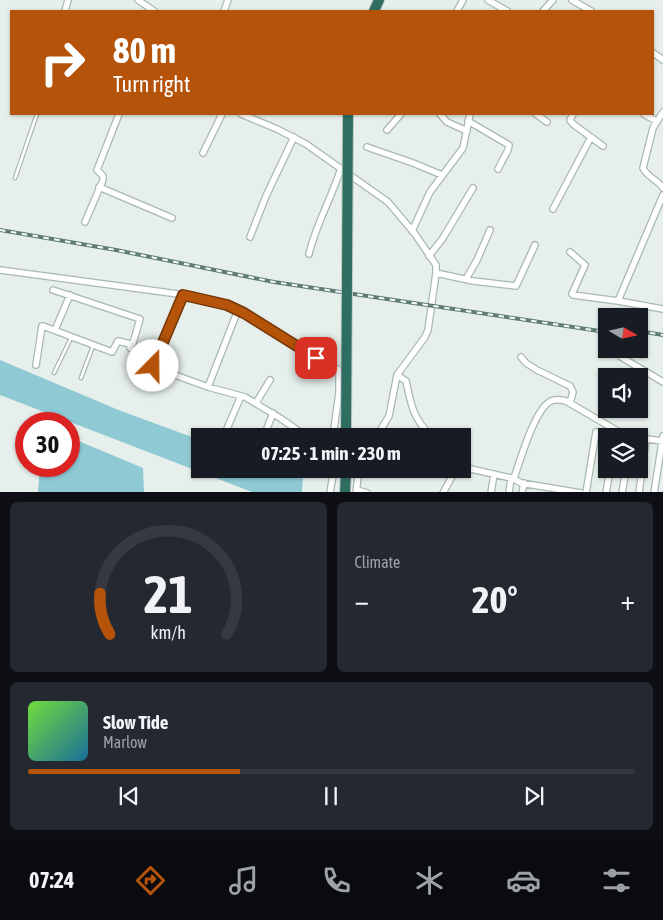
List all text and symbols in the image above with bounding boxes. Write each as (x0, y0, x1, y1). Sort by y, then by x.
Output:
icon: right (30, 30, 95, 95)
text: 80 m (113, 30, 176, 70)
text: Turn right (113, 71, 190, 97)
north arrow (598, 308, 648, 358)
map controls (598, 308, 648, 478)
pin (295, 337, 337, 379)
position arrow (126, 339, 178, 391)
icon: arrive (302, 344, 330, 372)
button: sound (598, 368, 648, 418)
speed limit sign: 30 (15, 412, 80, 477)
button: layers (598, 428, 648, 478)
text: 07:25 · 1 min · 230 m (261, 442, 401, 464)
text: Climate (355, 553, 400, 571)
text: 21 (144, 564, 193, 624)
text: 20° (472, 578, 518, 621)
text: − (355, 584, 369, 616)
text: + (620, 584, 635, 616)
text: km/h (151, 622, 186, 643)
text: Slow Tide (103, 711, 168, 733)
text: Marlow (103, 733, 147, 751)
icon: previous (115, 782, 143, 810)
icon: pause (317, 782, 345, 810)
icon: next (520, 782, 548, 810)
icon: directions (133, 863, 168, 898)
icon: music (226, 863, 261, 898)
icon: phone (319, 863, 354, 898)
icon: climate (412, 863, 447, 898)
icon: car (506, 863, 541, 898)
icon: filters (599, 863, 634, 898)
text: 07:24 (29, 867, 74, 893)

